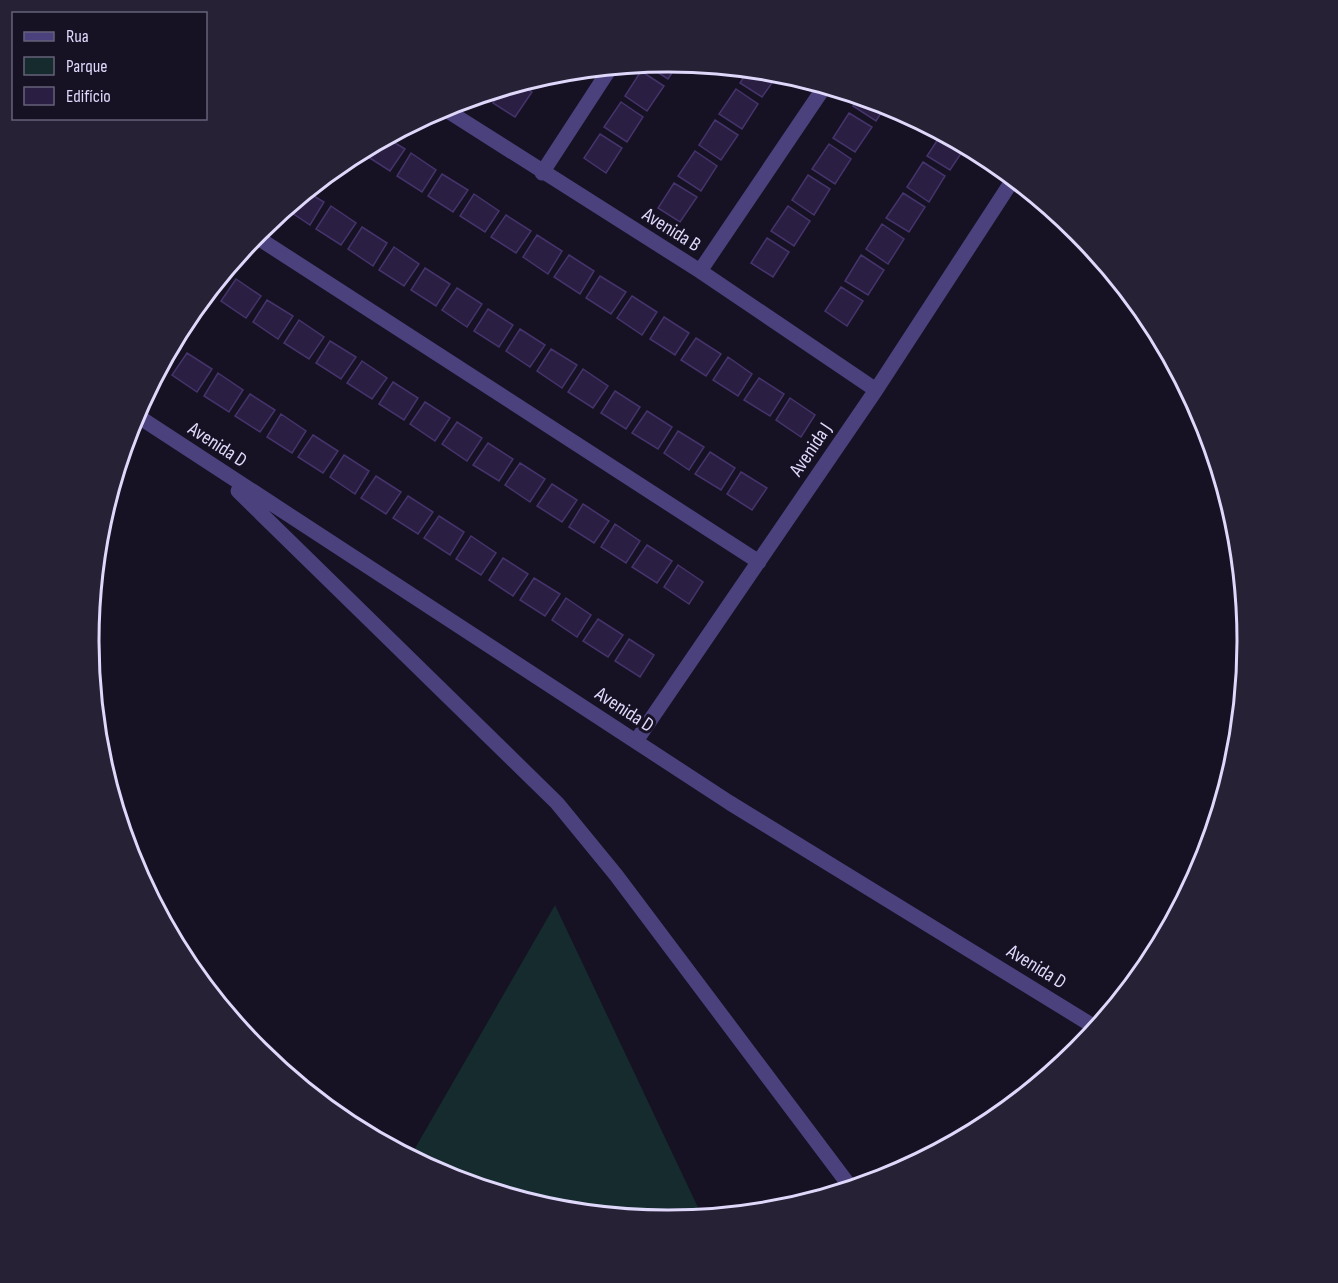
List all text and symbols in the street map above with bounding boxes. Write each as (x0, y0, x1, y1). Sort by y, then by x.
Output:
legend (12, 12, 207, 120)
text: Rua (66, 26, 89, 47)
text: Parque (66, 56, 107, 77)
text: Edifício (66, 86, 111, 107)
street label: Avenida B (637, 202, 705, 257)
street label: Avenida D (183, 416, 251, 473)
street label: Avenida J (784, 418, 837, 482)
street label: Avenida D (590, 681, 658, 738)
street label: Avenida D (1002, 939, 1071, 994)

